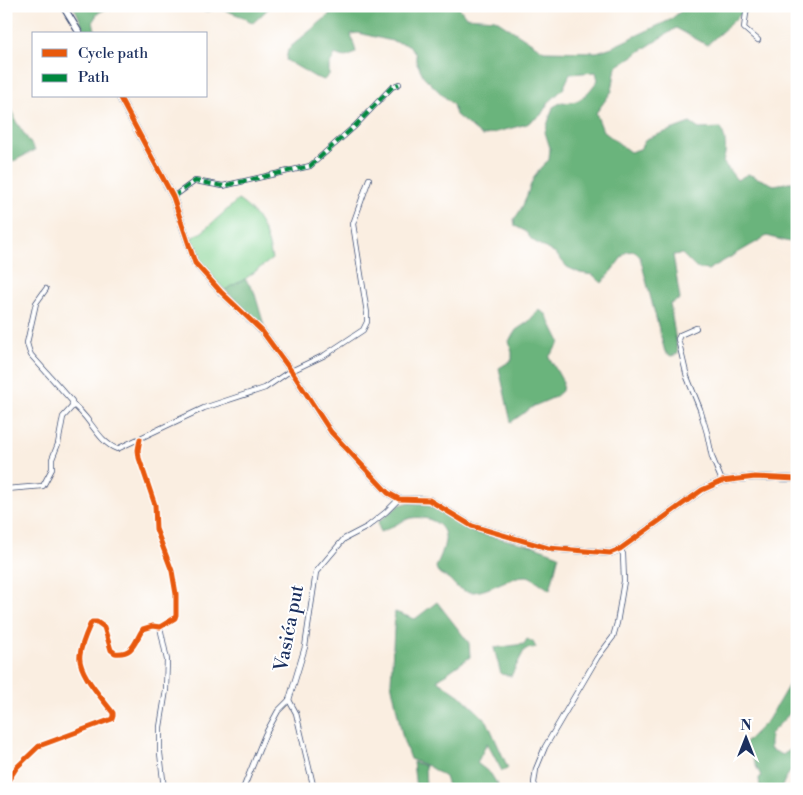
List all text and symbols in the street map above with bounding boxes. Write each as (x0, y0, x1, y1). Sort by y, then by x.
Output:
legend (32, 32, 208, 98)
text: Cycle path (78, 44, 148, 63)
text: Path (78, 68, 110, 87)
street label: Vasića put (269, 582, 309, 674)
north arrow (720, 712, 770, 762)
text: N (740, 717, 752, 735)

